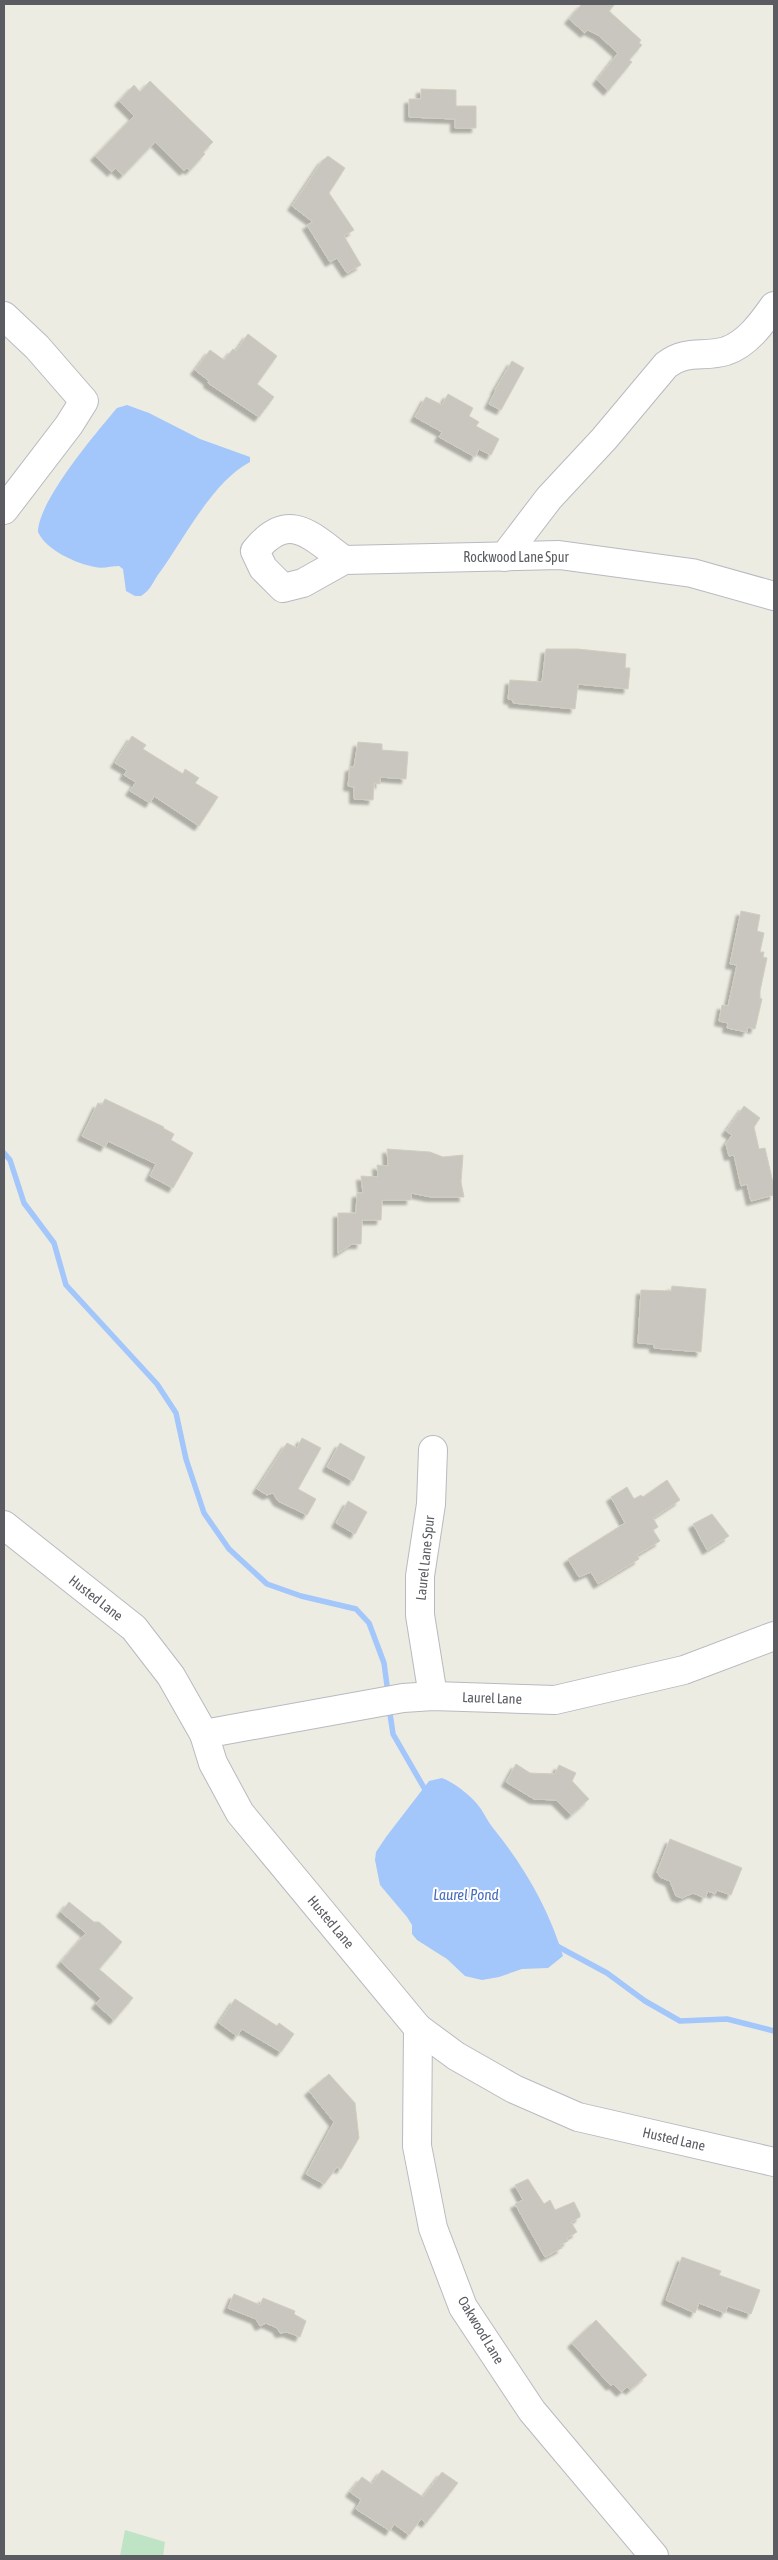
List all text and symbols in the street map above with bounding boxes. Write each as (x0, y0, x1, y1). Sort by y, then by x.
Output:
street label: Rockwood Lane Spur (463, 549, 569, 565)
street label: Laurel Lane Spur (413, 1514, 437, 1601)
street label: Husted Lane (66, 1572, 126, 1624)
street label: Laurel Lane (462, 1689, 522, 1707)
water label: Laurel Pond (433, 1886, 499, 1903)
street label: Husted Lane (304, 1892, 358, 1952)
street label: Husted Lane (641, 2124, 707, 2154)
street label: Oakwood Lane (455, 2293, 507, 2367)

